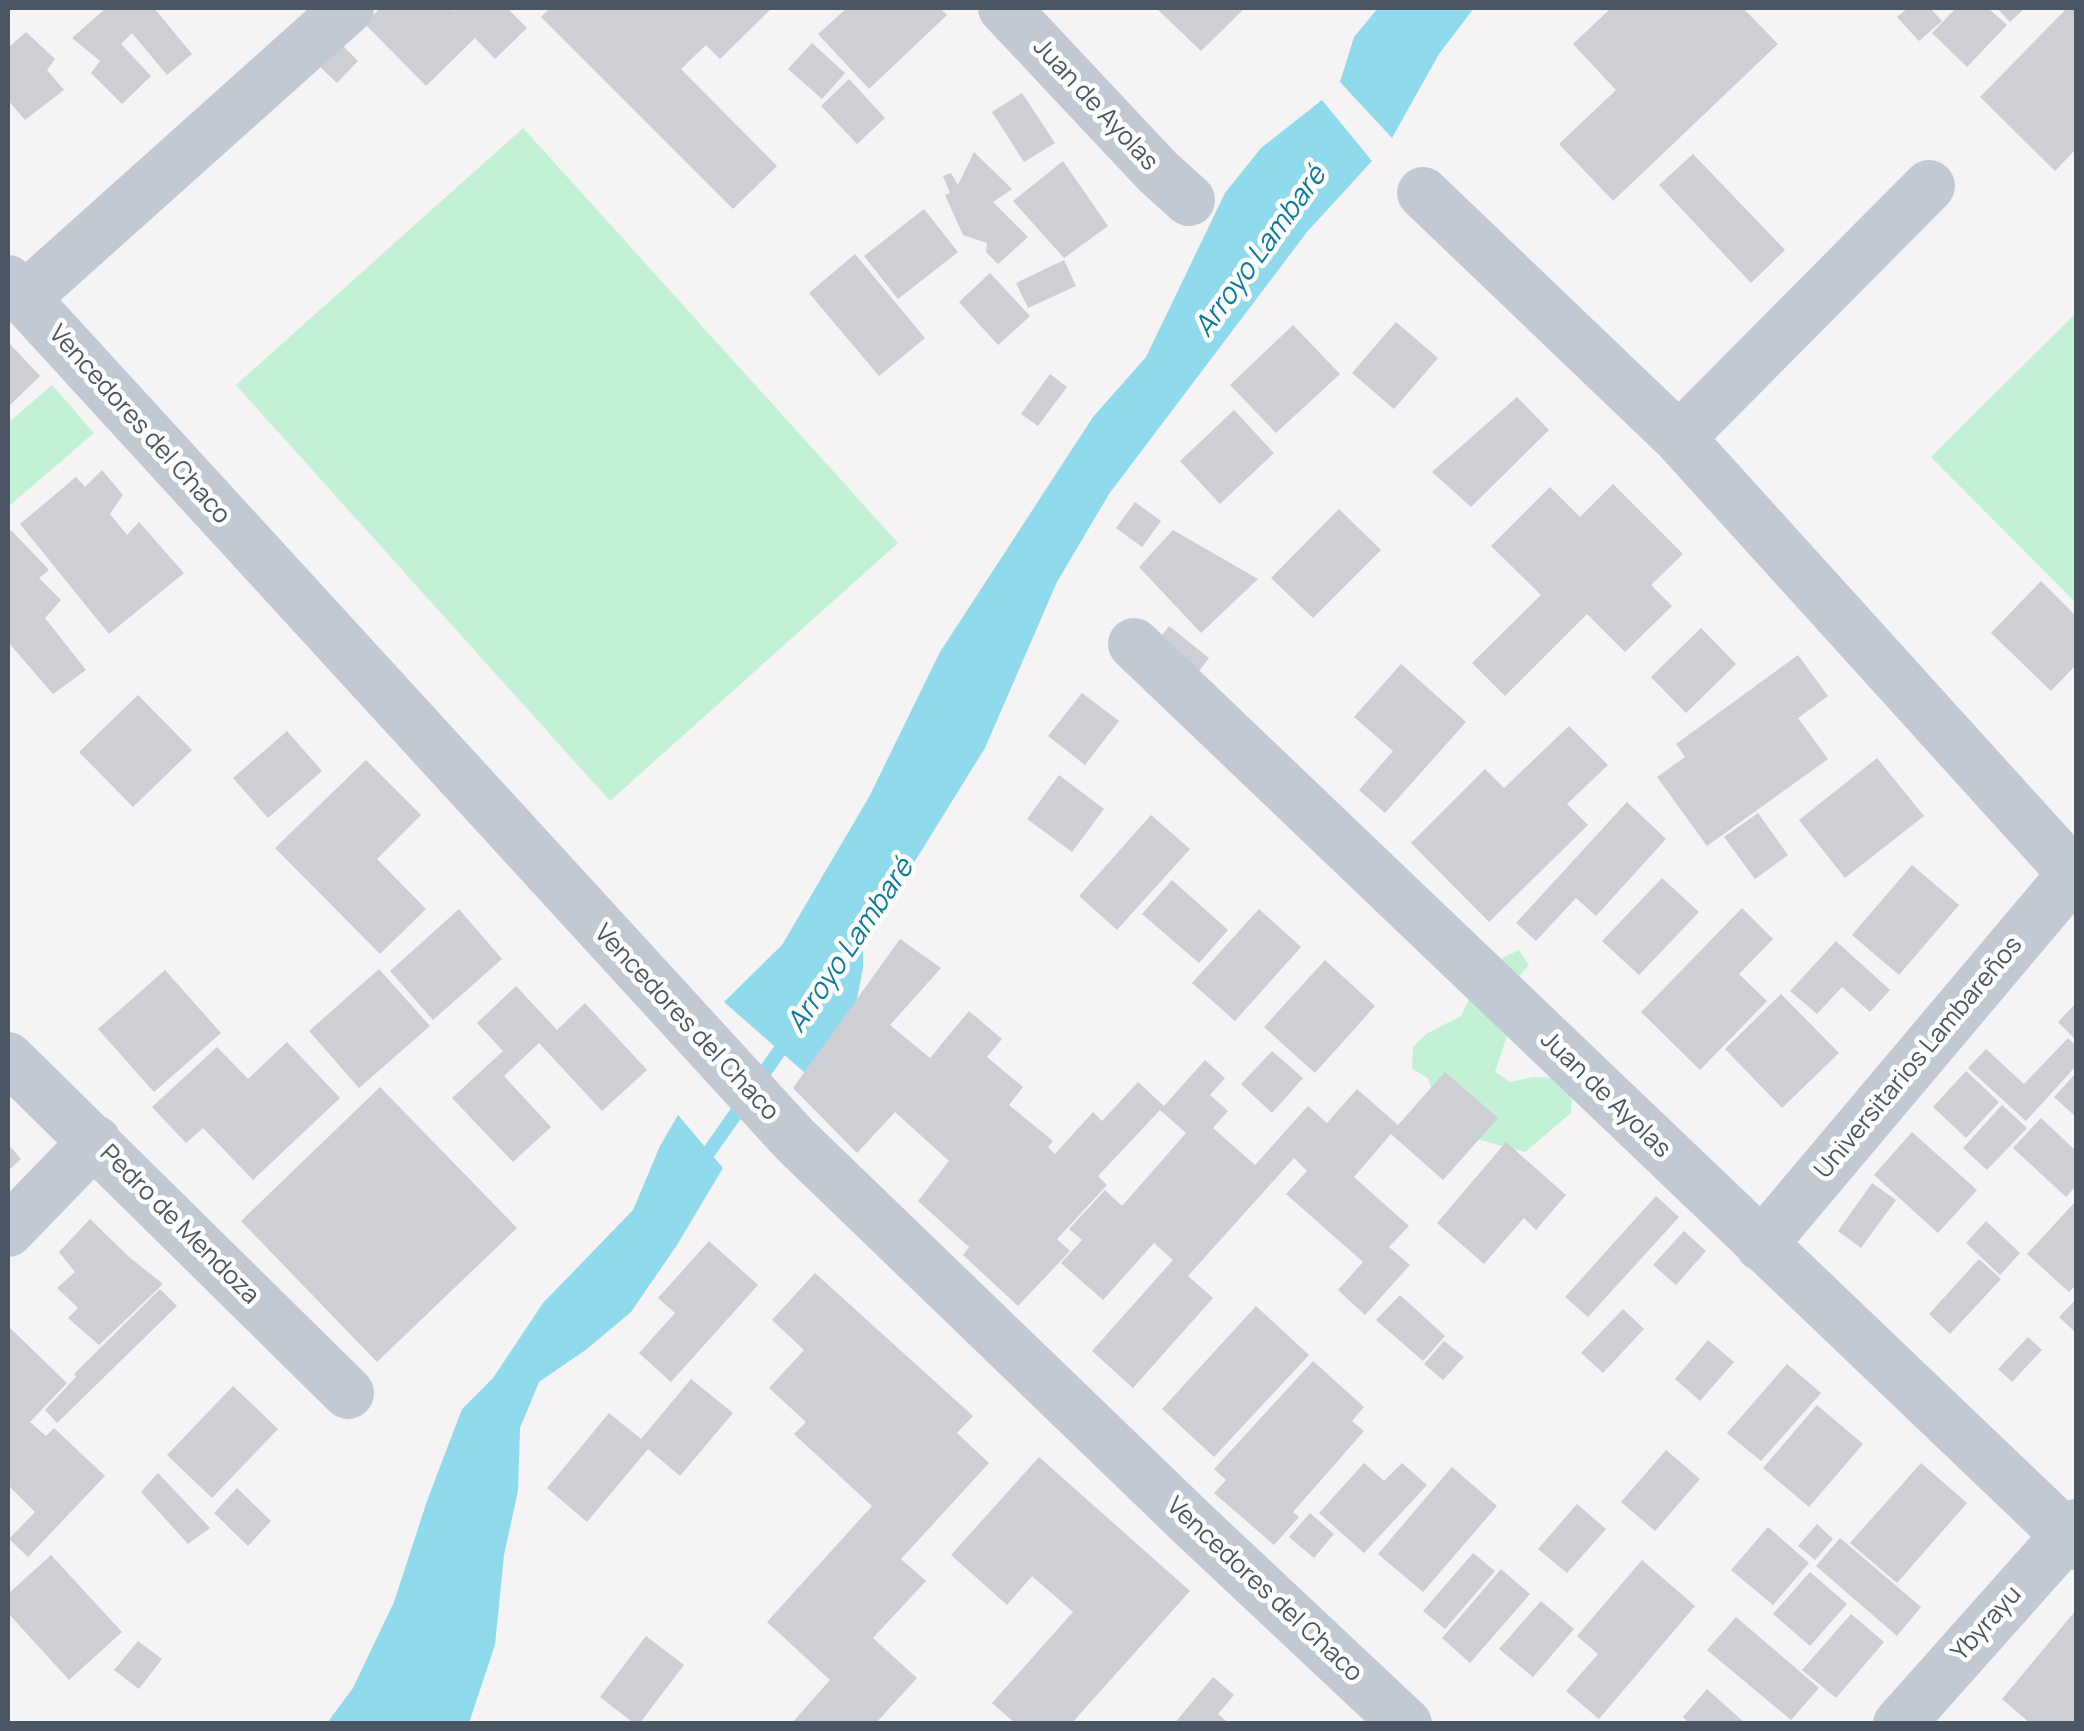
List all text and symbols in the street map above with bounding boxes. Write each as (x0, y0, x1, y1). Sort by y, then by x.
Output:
street label: Juan de Ayolas (1026, 33, 1164, 177)
water label: Arroyo Lambaré (1188, 160, 1334, 344)
street label: Vencedores del Chaco (42, 320, 236, 530)
water label: Arroyo Lambaré (781, 853, 921, 1039)
street label: Vencedores del Chaco (587, 919, 785, 1127)
street label: Universitarios Lambareños (1809, 931, 2029, 1185)
street label: Juan de Ayolas (1534, 1025, 1676, 1165)
street label: Pedro de Mendoza (93, 1139, 265, 1311)
street label: Vencedores del Chaco (1160, 1491, 1368, 1689)
street label: Ybyrayu (1946, 1580, 2028, 1668)

